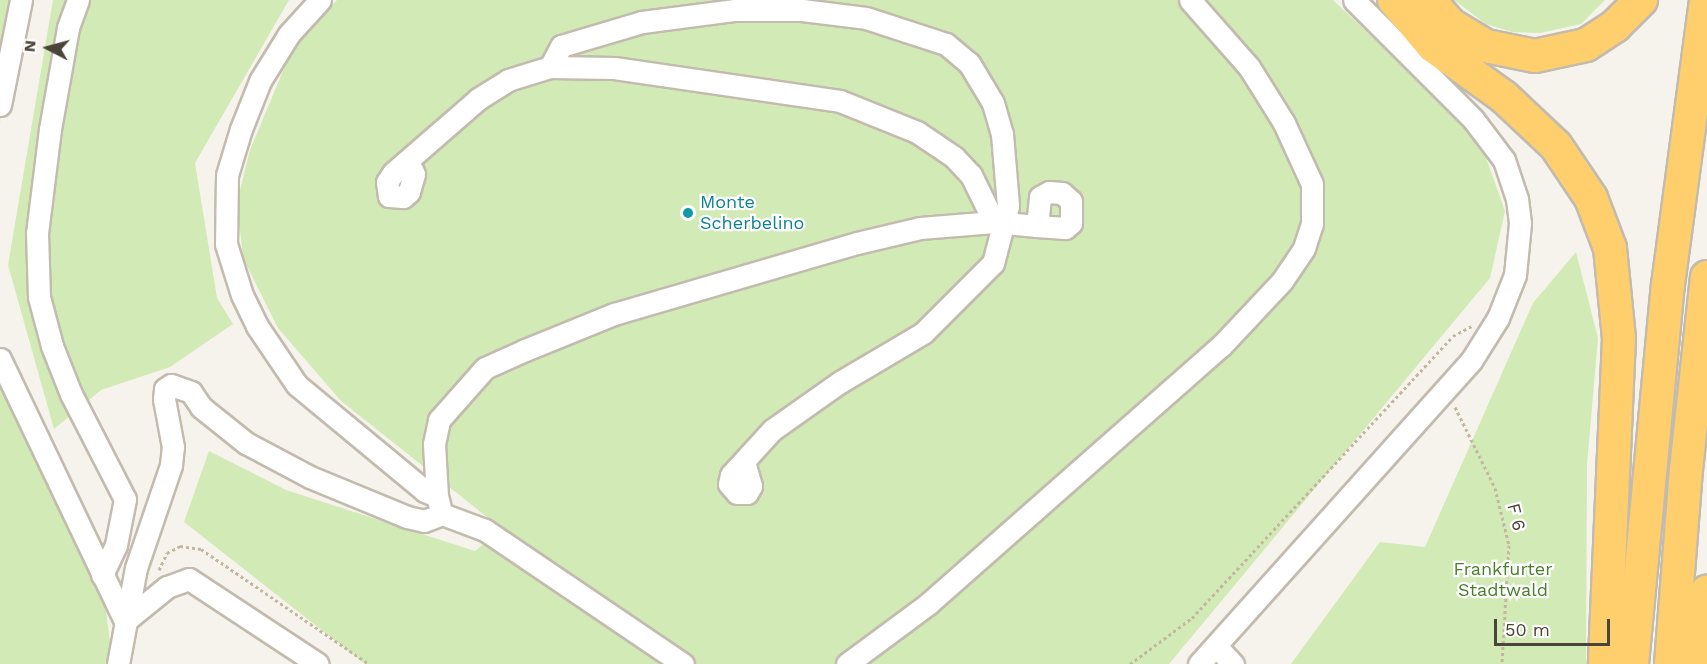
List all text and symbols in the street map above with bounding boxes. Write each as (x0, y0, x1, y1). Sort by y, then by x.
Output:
north arrow (18, 18, 78, 78)
text: N (20, 39, 40, 53)
place label: Monte Scherbelino (700, 192, 804, 234)
marker: Monte Scherbelino (681, 206, 695, 220)
street label: F 6 (1502, 501, 1530, 533)
park label: Frankfurter Stadtwald (1453, 559, 1553, 602)
scale bar (1497, 607, 1612, 645)
text: 50 m (1505, 619, 1550, 640)

